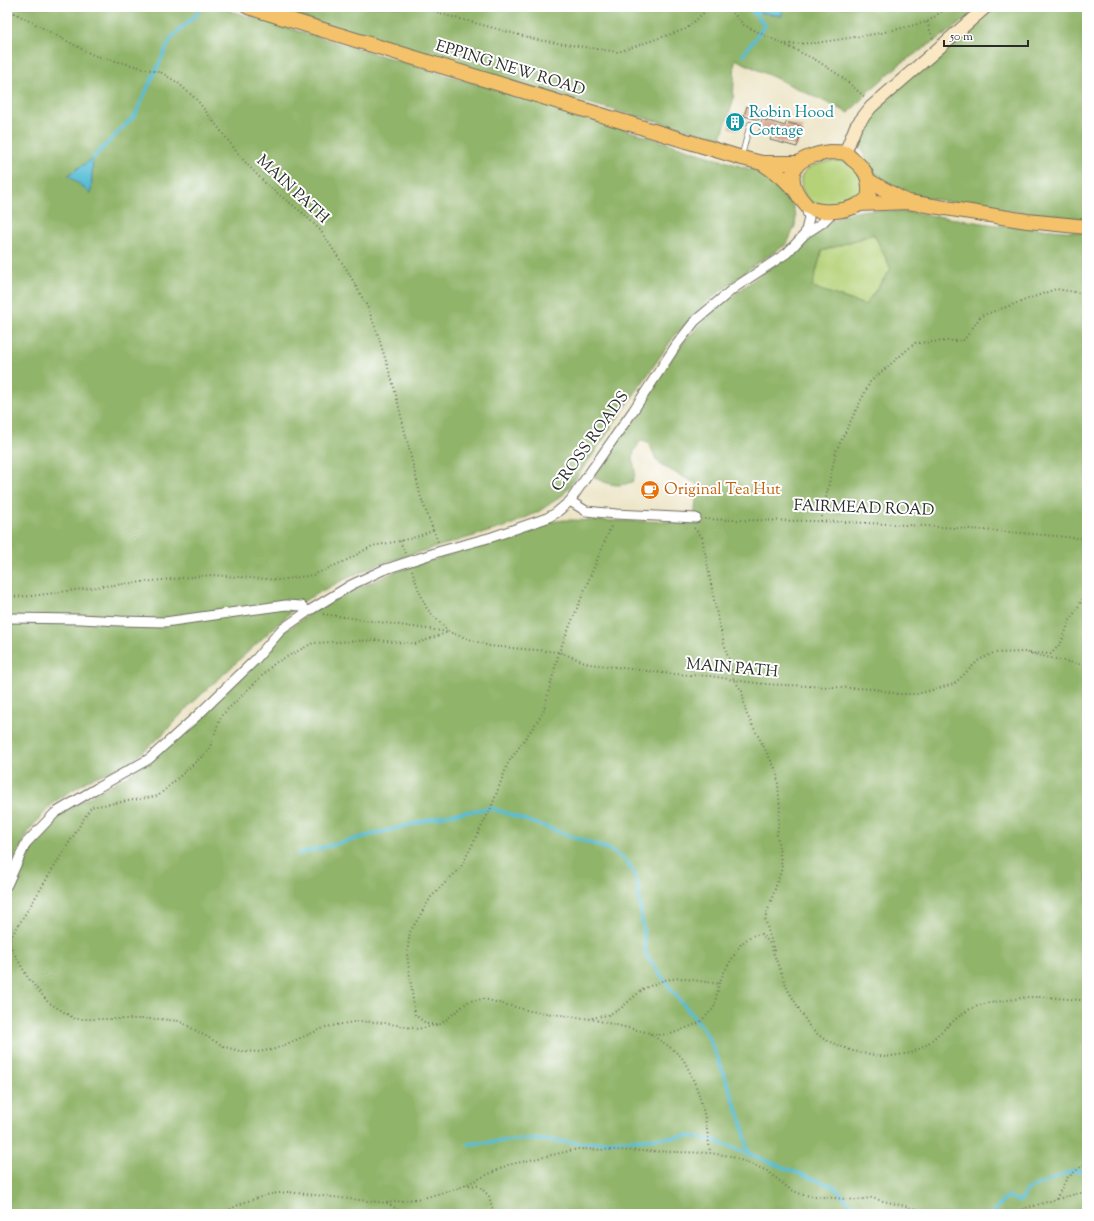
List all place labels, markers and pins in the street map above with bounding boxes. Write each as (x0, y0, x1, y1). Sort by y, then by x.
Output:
place label: Robin Hood Cottage (749, 102, 834, 143)
building icon: Robin Hood Cottage (724, 111, 746, 133)
cafe icon: Original Tea Hut (639, 479, 661, 501)
place label: Original Tea Hut (664, 479, 781, 502)

